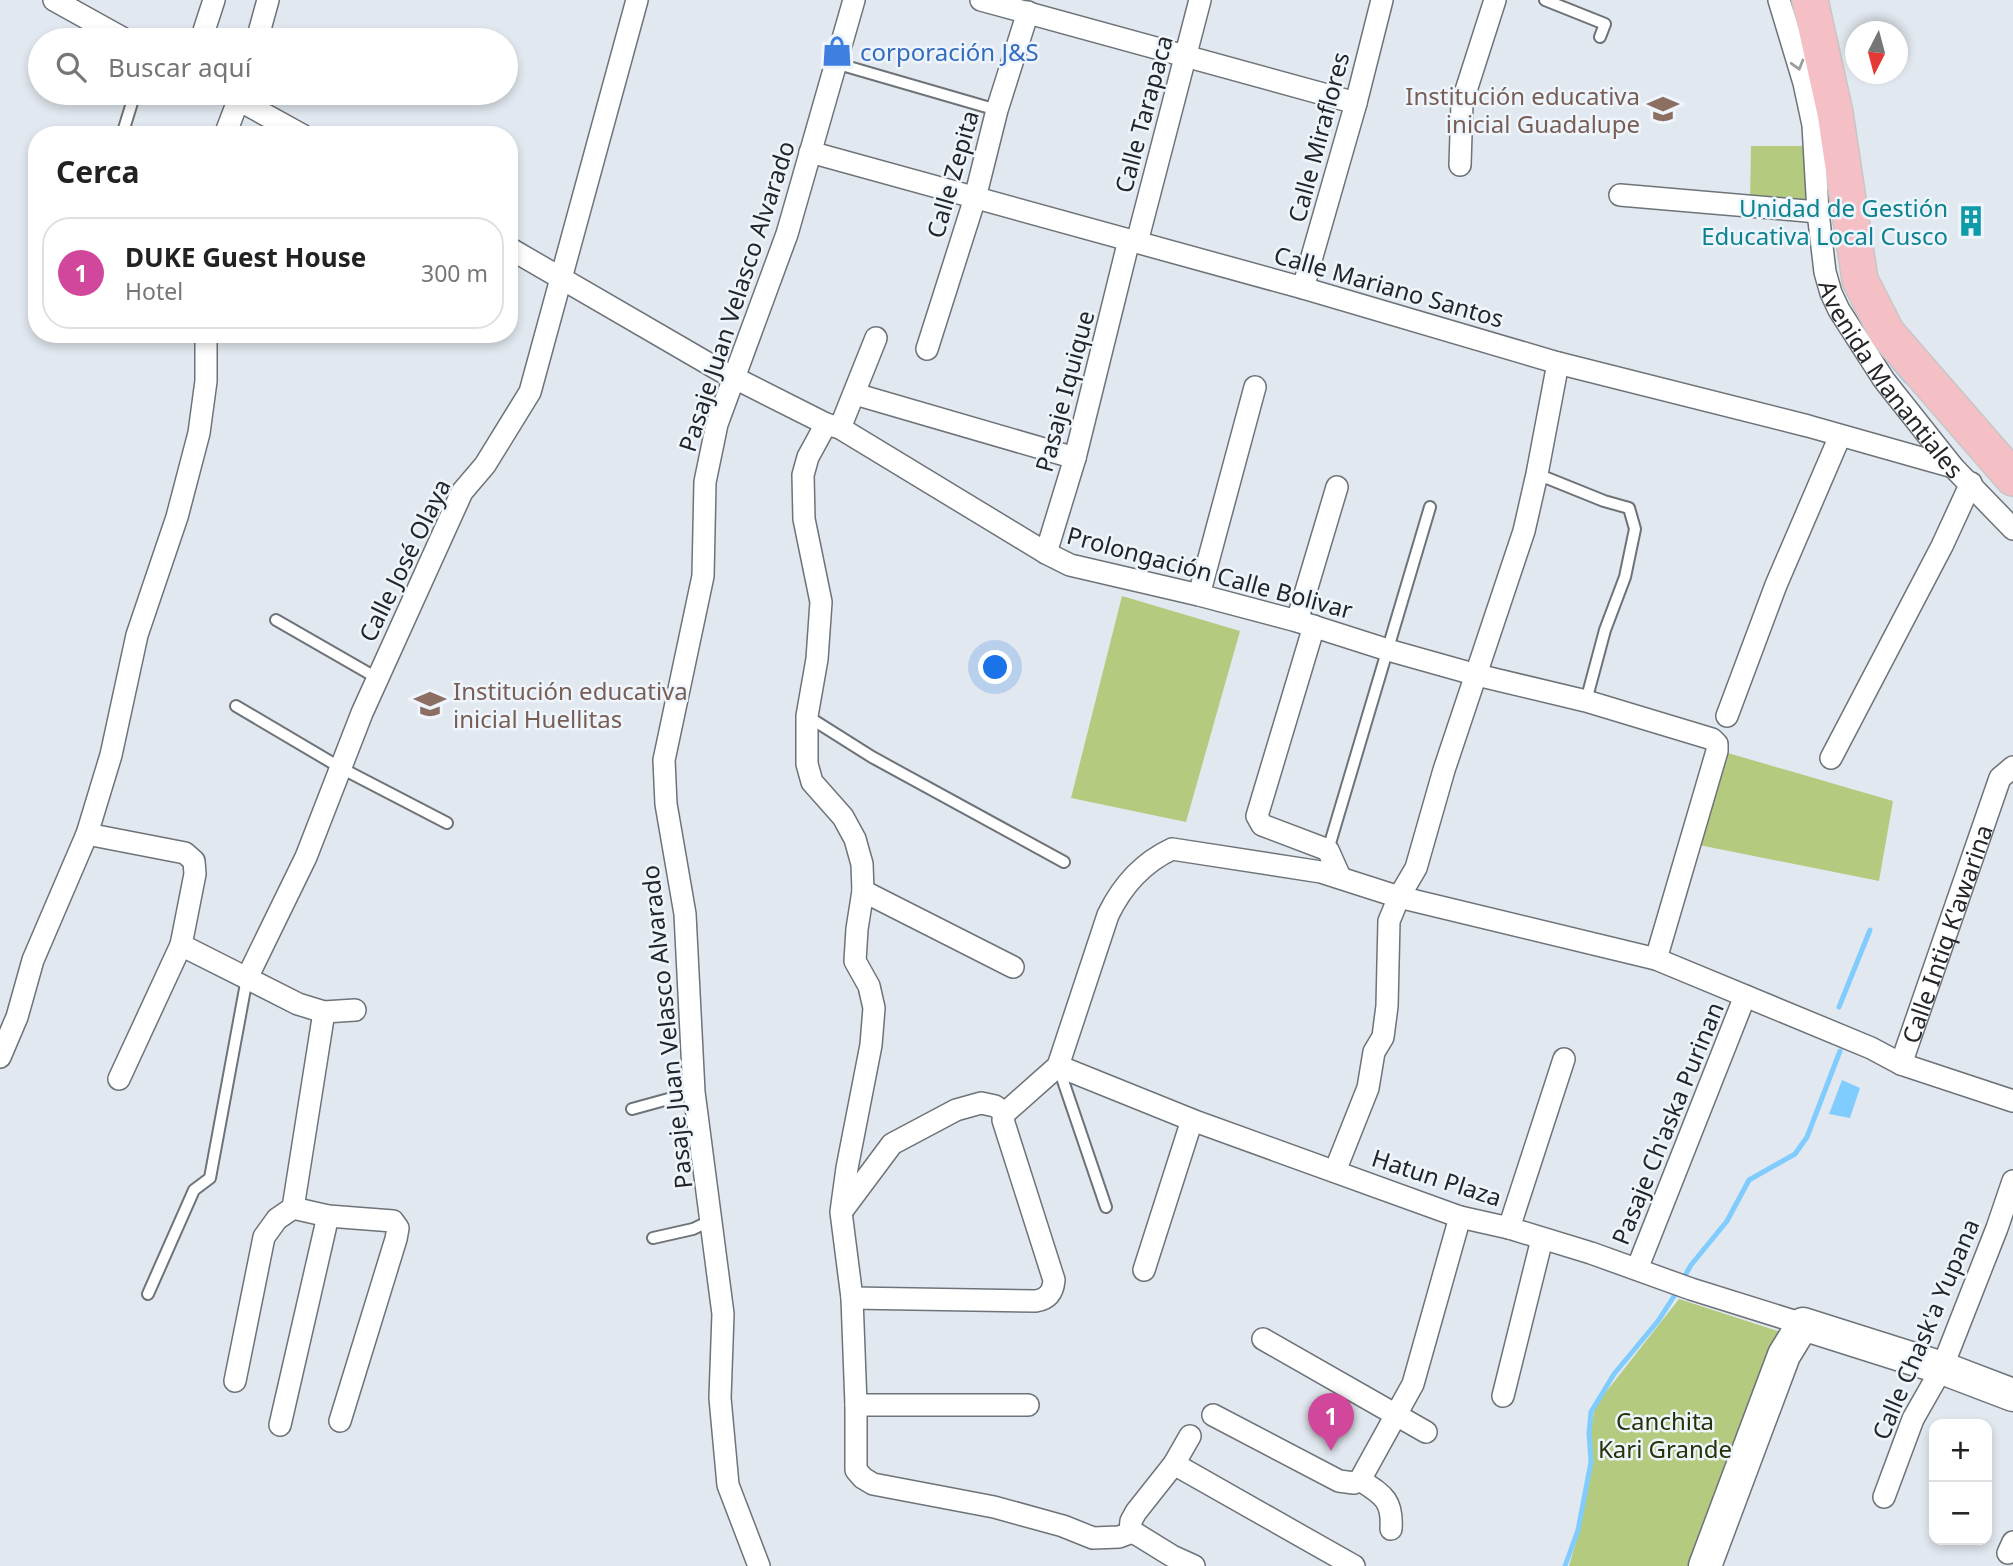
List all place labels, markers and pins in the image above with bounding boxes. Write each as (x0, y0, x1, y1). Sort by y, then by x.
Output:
shop icon: corporación J&S (820, 34, 854, 68)
place label: corporación J&S (860, 35, 1039, 68)
place label: Institución educativa inicial Guadalupe (1405, 79, 1640, 140)
school or university icon: Institución educativa inicial Guadalupe (1646, 92, 1680, 126)
place label: Unidad de Gestión Educativa Local Cusco (1701, 191, 1948, 252)
building icon: Unidad de Gestión Educativa Local Cusco (1954, 204, 1988, 238)
place label: Institución educativa inicial Huellitas (453, 674, 688, 735)
school or university icon: Institución educativa inicial Huellitas (413, 687, 447, 721)
pin: 1 (1308, 1393, 1354, 1451)

